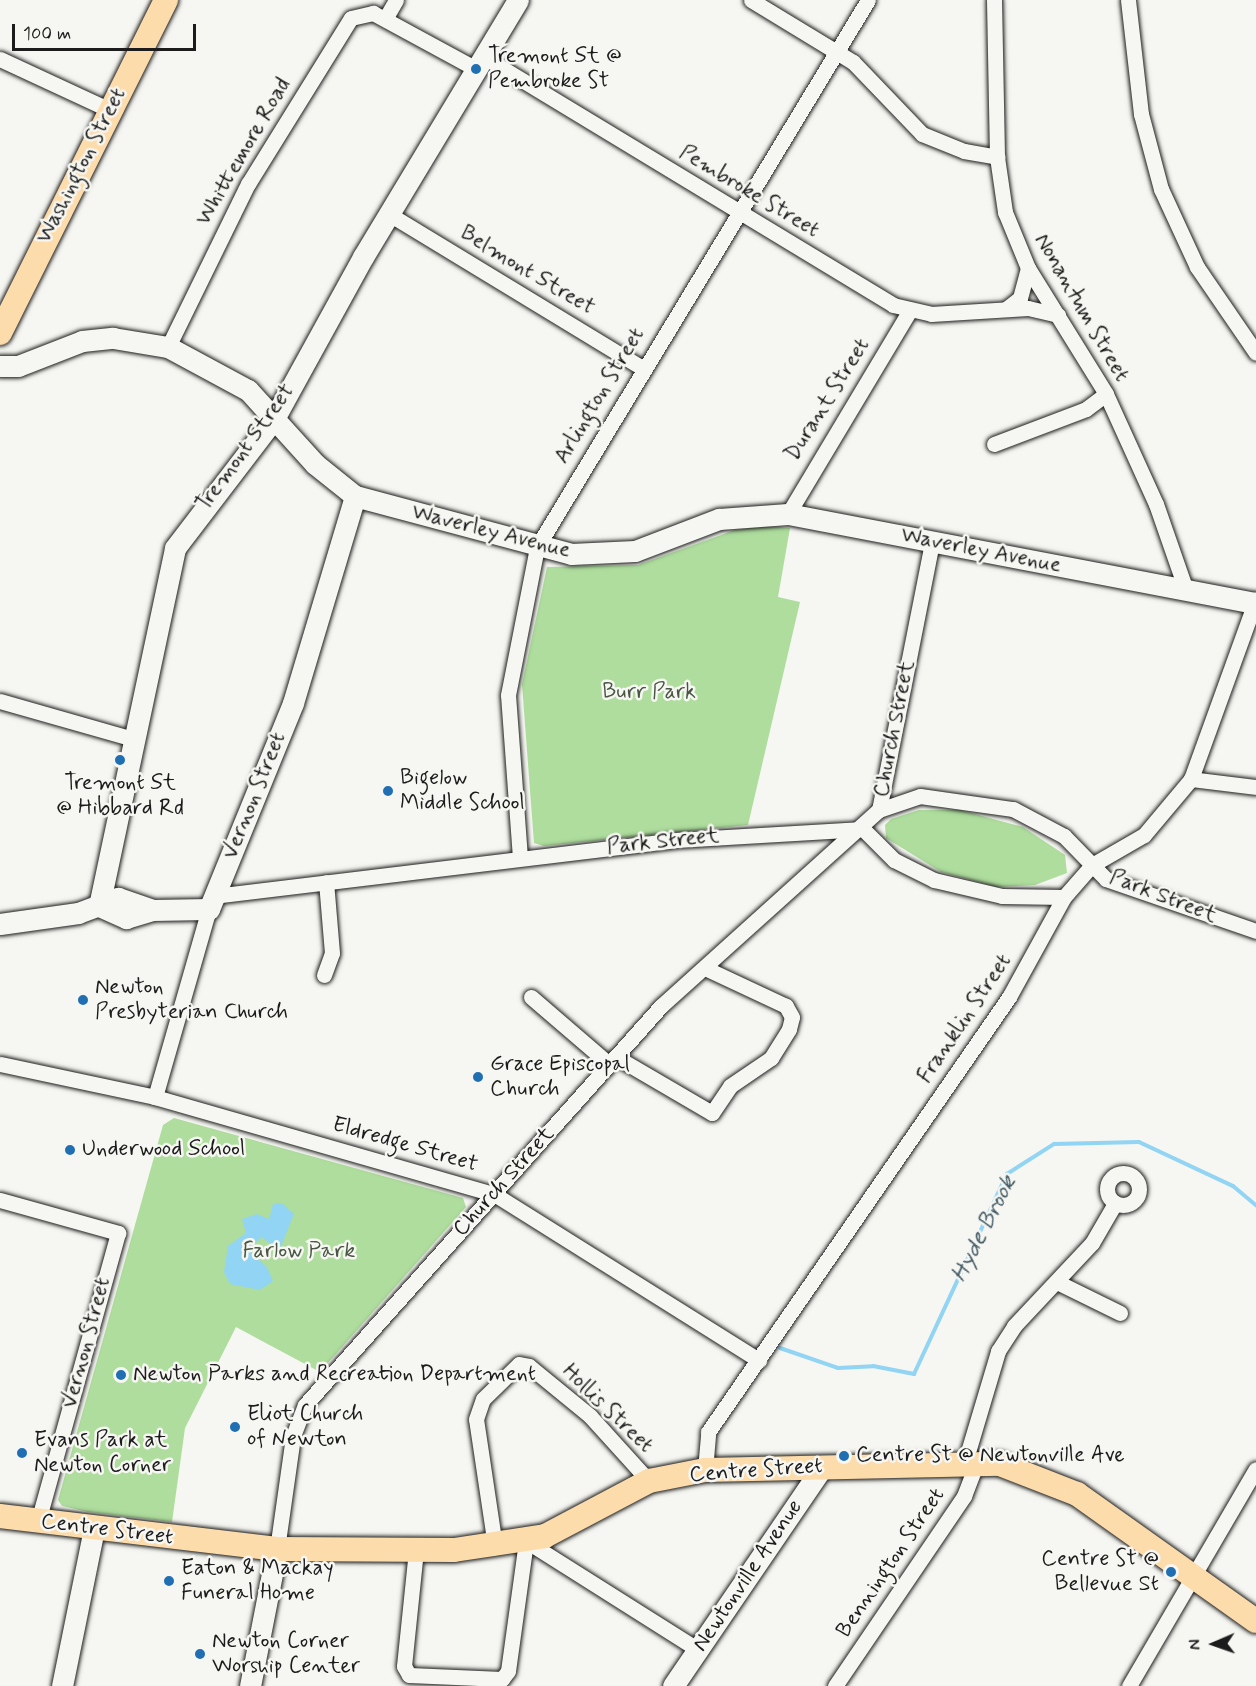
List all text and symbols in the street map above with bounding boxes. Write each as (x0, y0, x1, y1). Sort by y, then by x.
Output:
scale bar (15, 12, 200, 50)
text: 100 m (23, 22, 71, 46)
place label: Tremont St @ Pembroke St (488, 43, 617, 94)
marker: Tremont St @ Pembroke St (469, 62, 483, 76)
street label: Whittemore Road (191, 74, 297, 230)
street label: Washington Street (31, 82, 133, 250)
street label: Pembroke Street (673, 139, 825, 245)
street label: Belmont Street (455, 221, 599, 321)
street label: Nonantum Street (1027, 228, 1135, 388)
street label: Arlington Street (548, 322, 652, 470)
street label: Durant Street (779, 332, 877, 468)
street label: Tremont Street (191, 380, 301, 516)
street label: Waverley Avenue (408, 499, 574, 565)
street label: Waverley Avenue (898, 522, 1064, 580)
street label: Church Street (869, 659, 921, 799)
park label: Burr Park (602, 680, 696, 706)
street label: Vernon Street (217, 727, 293, 865)
marker: Tremont St @ Hibbard Rd (113, 753, 127, 767)
place label: Bigelow Middle School (400, 765, 526, 816)
place label: Tremont St @ Hibbard Rd (57, 770, 183, 822)
marker: Bigelow Middle School (381, 784, 395, 798)
street label: Park Street (606, 823, 720, 861)
street label: Park Street (1106, 864, 1220, 930)
street label: Franklin Street (911, 948, 1019, 1090)
place label: Newton Presbyterian Church (95, 974, 293, 1026)
marker: Newton Presbyterian Church (76, 993, 90, 1007)
place label: Grace Episcopal Church (490, 1051, 629, 1102)
marker: Grace Episcopal Church (471, 1070, 485, 1084)
street label: Eldredge Street (330, 1112, 480, 1178)
street label: Church Street (448, 1122, 560, 1242)
place label: Underwood School (82, 1137, 245, 1163)
marker: Underwood School (63, 1143, 77, 1157)
water label: Hyde Brook (945, 1171, 1023, 1287)
park label: Farlow Park (244, 1239, 354, 1265)
street label: Vernon Street (56, 1273, 118, 1413)
street label: Hollis Street (554, 1358, 660, 1460)
place label: Newton Parks and Recreation Department (133, 1362, 541, 1388)
marker: Newton Parks and Recreation Department (114, 1368, 128, 1382)
place label: Eliot Church of Newton (247, 1401, 369, 1452)
marker: Eliot Church of Newton (228, 1420, 242, 1434)
place label: Evans Park at Newton Corner (34, 1427, 178, 1478)
place label: Centre St @ Newtonville Ave (856, 1443, 1123, 1469)
marker: Evans Park at Newton Corner (15, 1446, 29, 1460)
marker: Centre St @ Newtonville Ave (837, 1449, 851, 1463)
street label: Centre Street (687, 1453, 825, 1489)
street label: Bennington Street (830, 1482, 952, 1644)
street label: Newtonville Avenue (687, 1494, 809, 1658)
street label: Centre Street (37, 1509, 177, 1551)
place label: Centre St @ Bellevue St (1042, 1546, 1159, 1598)
place label: Eaton & Mackay Funeral Home (181, 1555, 334, 1606)
marker: Centre St @ Bellevue St (1164, 1565, 1178, 1579)
marker: Eaton & Mackay Funeral Home (162, 1574, 176, 1588)
north arrow (1184, 1614, 1244, 1674)
place label: Newton Corner Worship Center (212, 1628, 357, 1680)
text: N (1185, 1639, 1206, 1650)
marker: Newton Corner Worship Center (193, 1647, 207, 1661)

